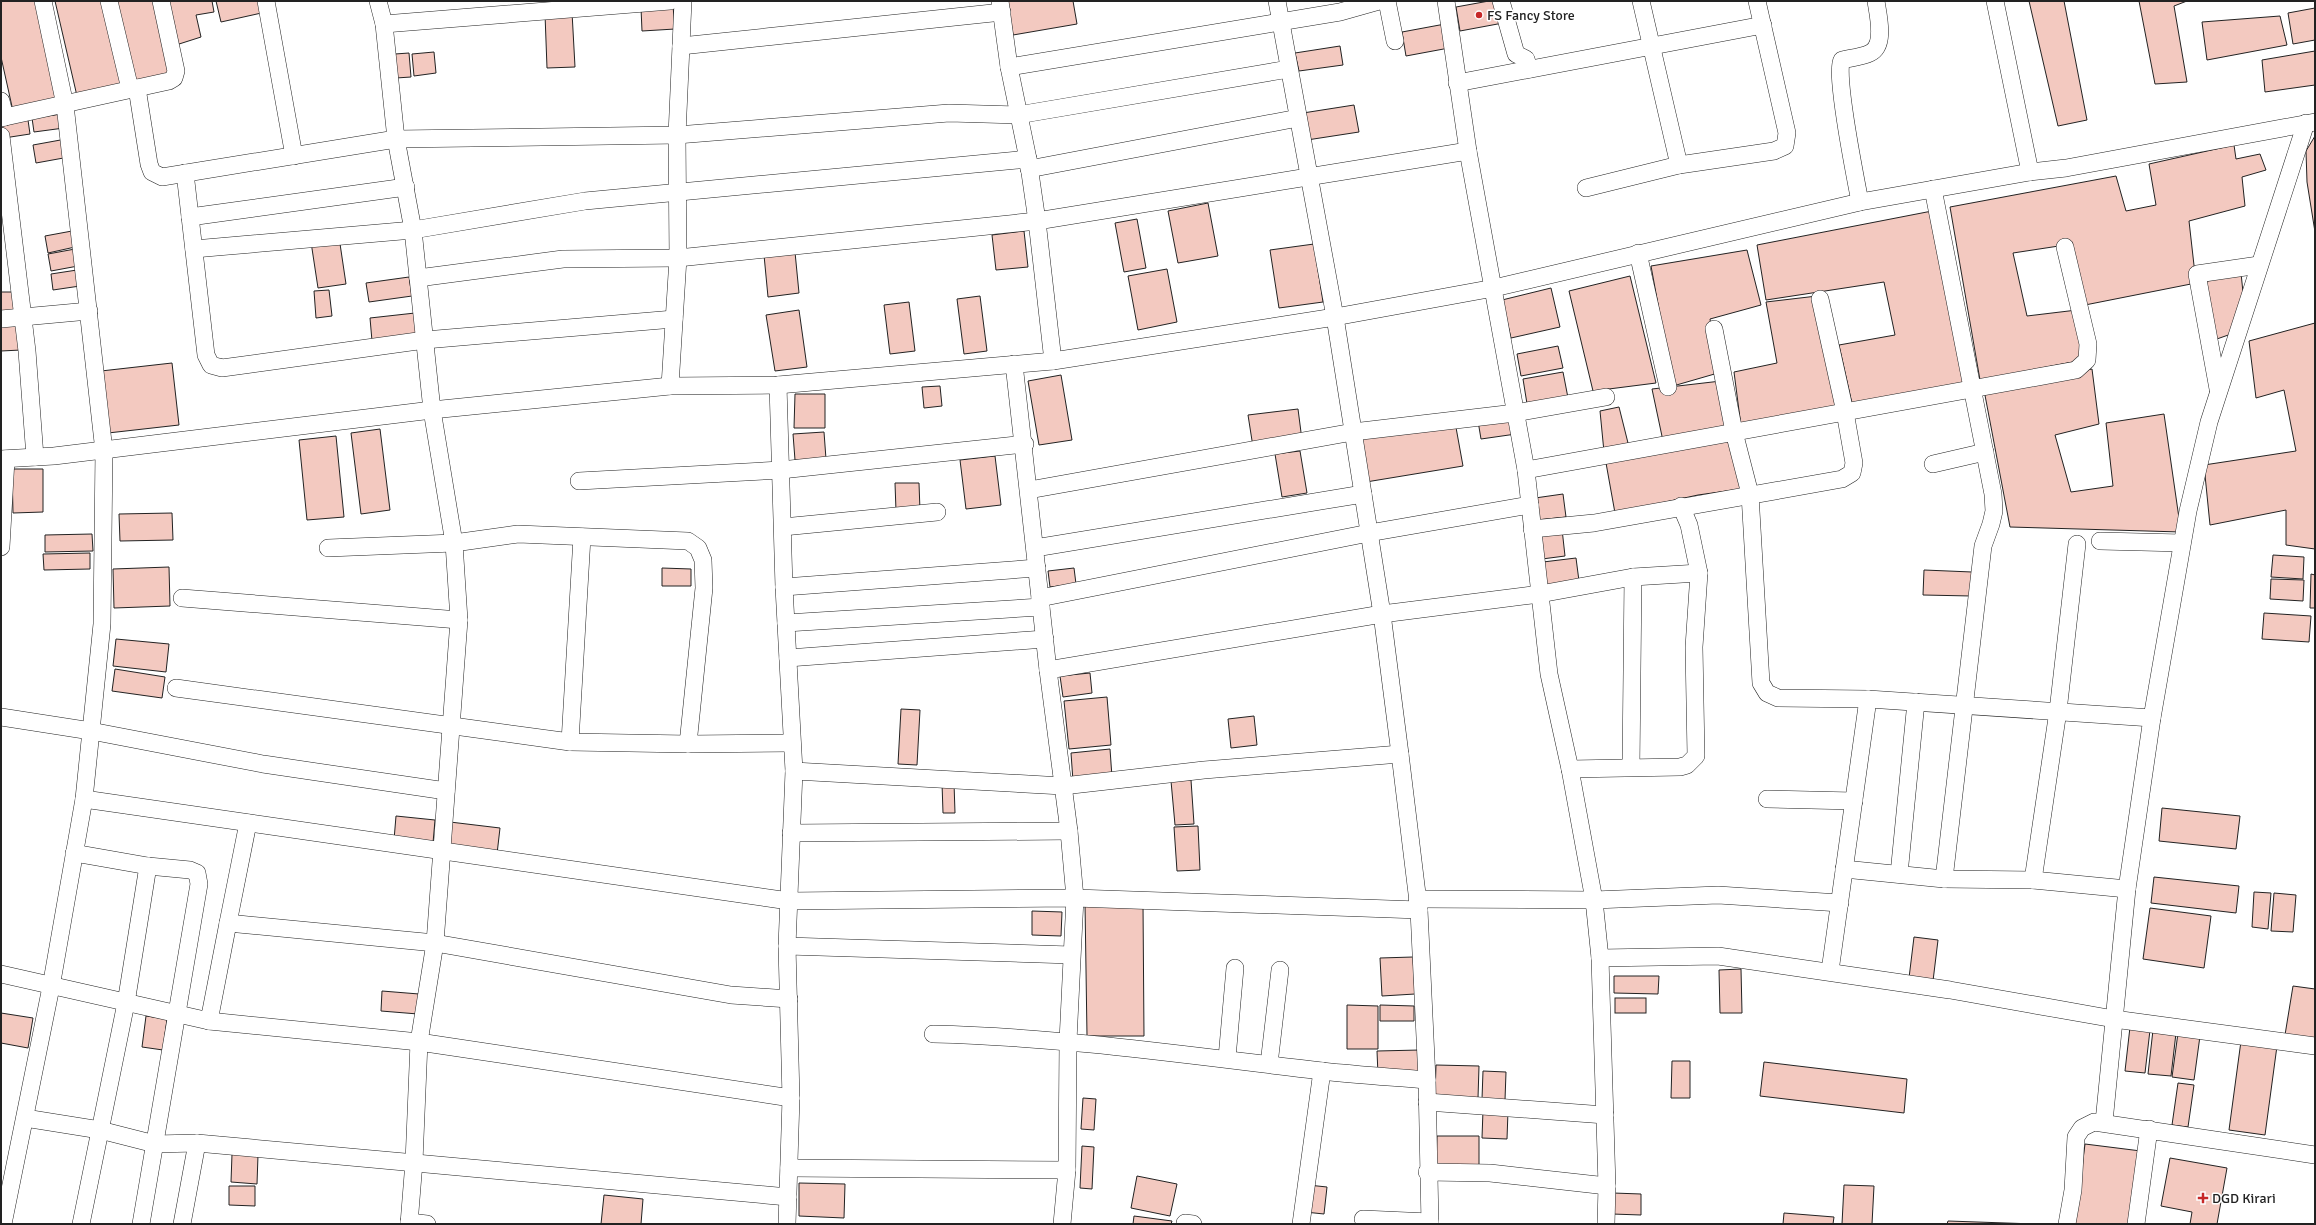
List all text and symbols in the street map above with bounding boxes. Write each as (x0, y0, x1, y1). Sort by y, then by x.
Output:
place label: FS Fancy Store (1487, 7, 1575, 24)
marker: FS Fancy Store (1474, 10, 1484, 20)
place label: DGD Kirari (2212, 1190, 2276, 1207)
marker: DGD Kirari (2197, 1192, 2209, 1204)

